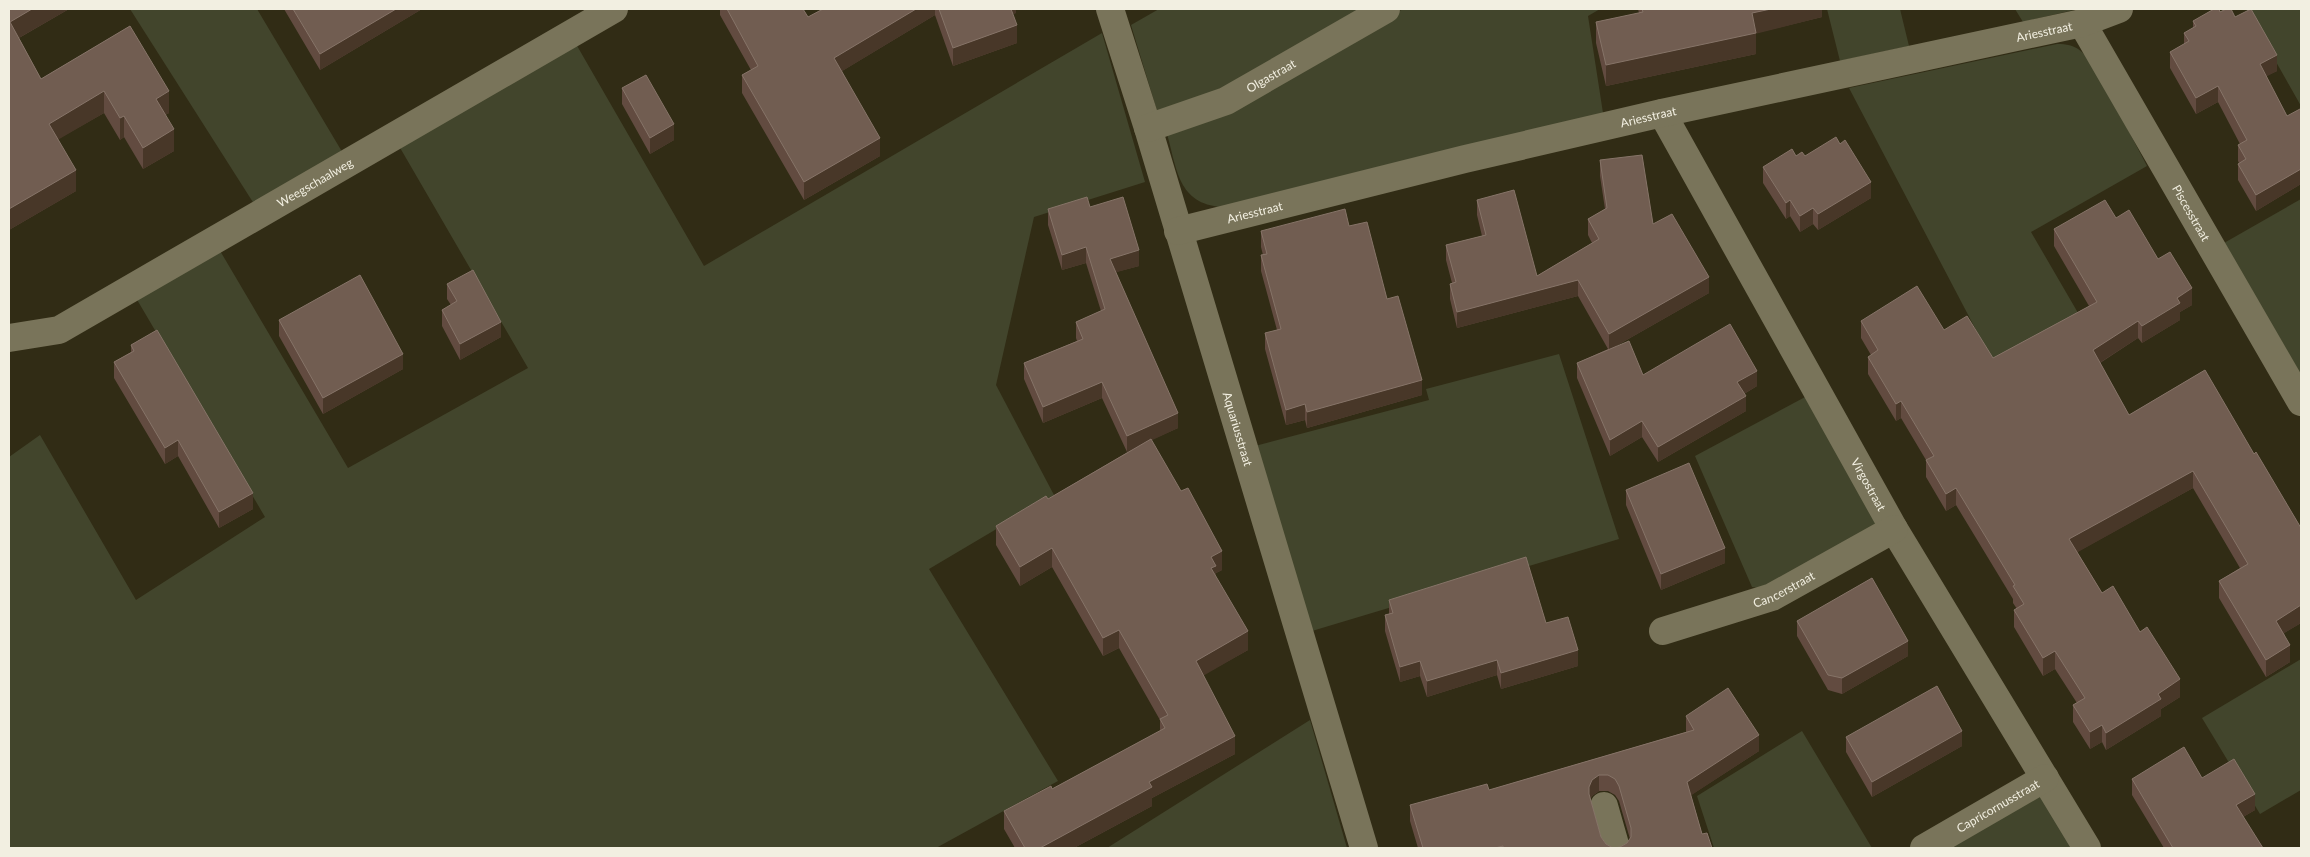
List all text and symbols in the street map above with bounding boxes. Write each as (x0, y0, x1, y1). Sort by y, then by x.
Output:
street label: Ariesstraat (2015, 18, 2074, 44)
street label: Olgastraat (1243, 55, 1299, 95)
street label: Ariesstraat (1619, 103, 1678, 130)
street label: Weegschaalweg (274, 154, 355, 210)
street label: Piscesstraat (2169, 182, 2214, 244)
street label: Ariesstraat (1225, 197, 1285, 226)
street label: Aquariusstraat (1220, 390, 1257, 468)
street label: Virgostraat (1848, 455, 1890, 514)
street label: Cancerstraat (1751, 567, 1818, 610)
street label: Capricornusstraat (1953, 775, 2042, 835)

